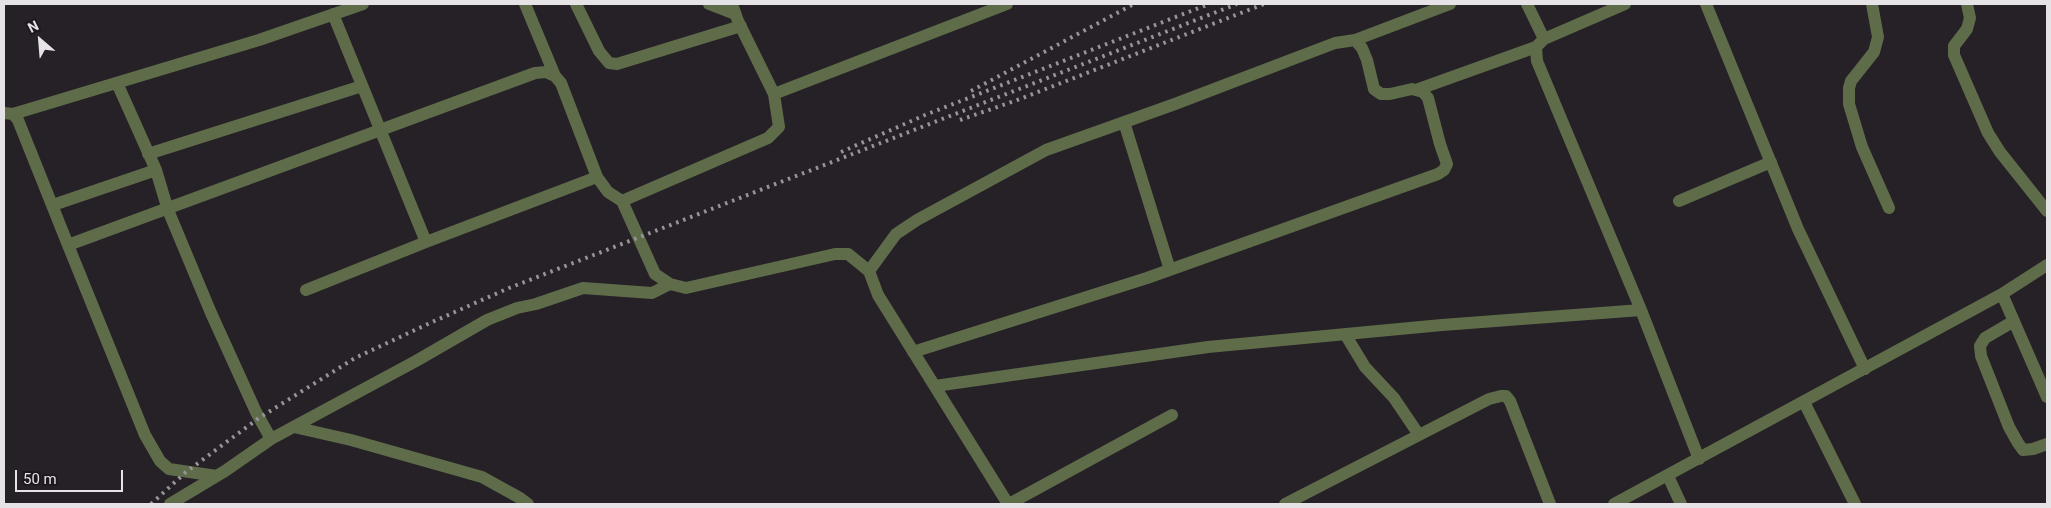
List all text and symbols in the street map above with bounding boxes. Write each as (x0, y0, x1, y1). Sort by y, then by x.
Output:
north arrow (15, 15, 65, 65)
text: N (25, 17, 41, 36)
scale bar (18, 460, 125, 492)
text: 50 m (23, 470, 57, 488)

